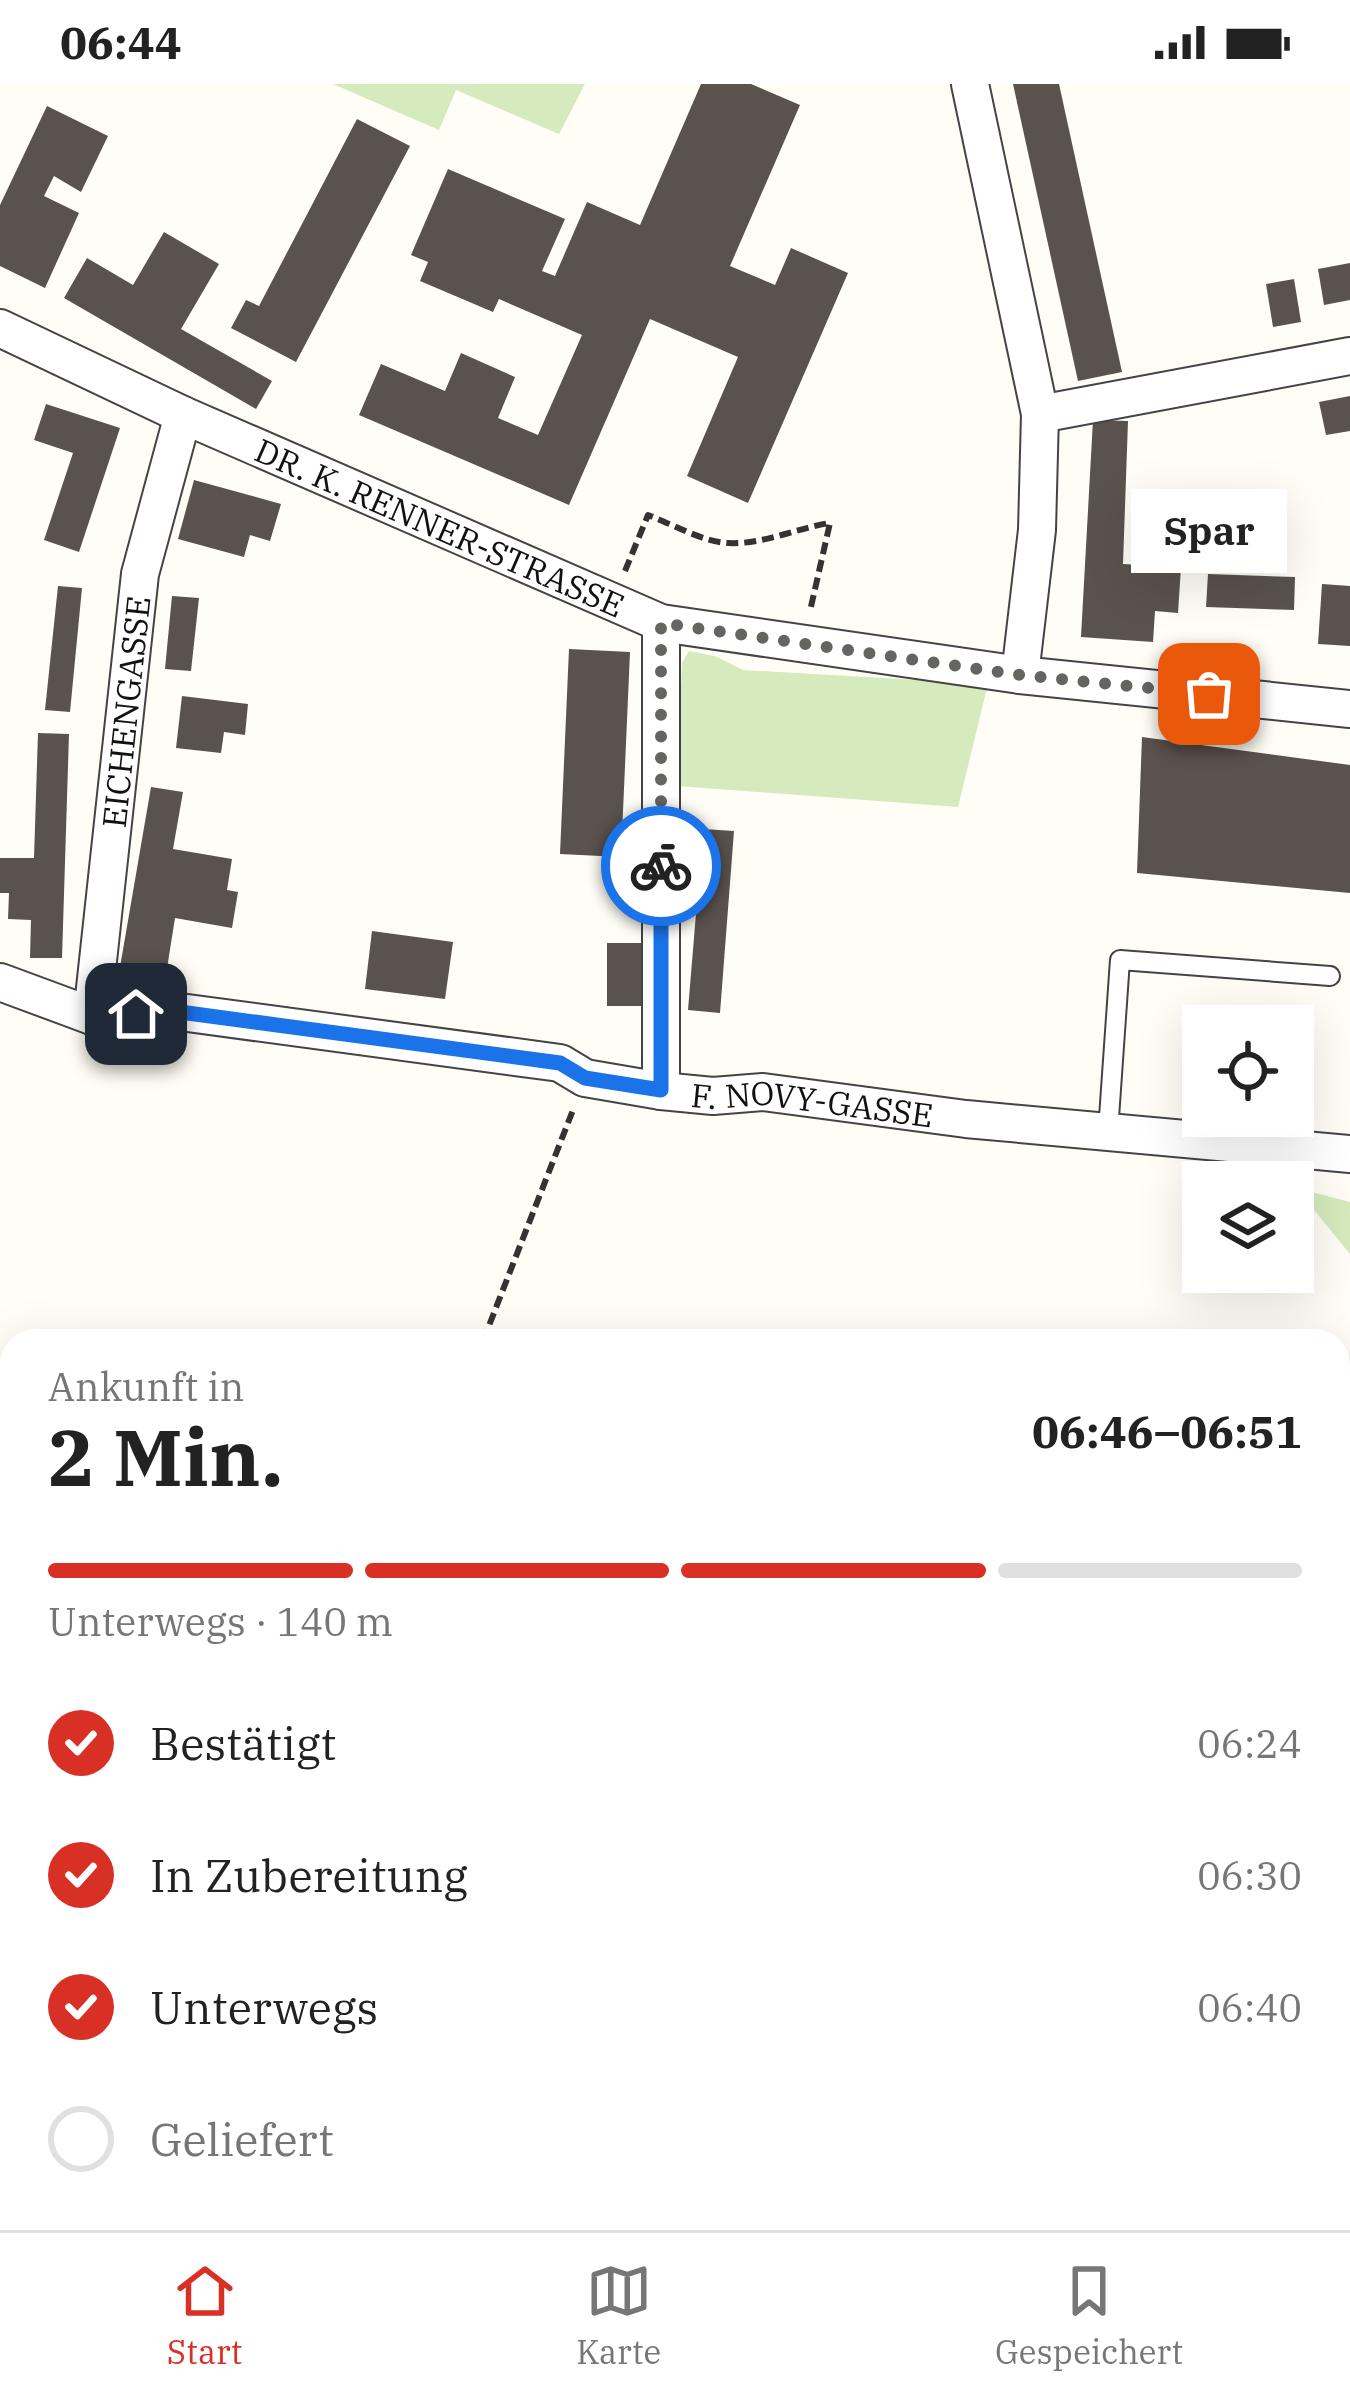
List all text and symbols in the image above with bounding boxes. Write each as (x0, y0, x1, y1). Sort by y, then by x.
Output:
text: 06:44 (60, 13, 182, 71)
street label: DR. K. RENNER-STRASSE (249, 428, 631, 626)
callout: Spar (1131, 490, 1287, 574)
text: Spar (1164, 505, 1254, 556)
street label: EICHENGASSE (91, 594, 159, 830)
pin (1158, 643, 1260, 745)
icon: bag (1176, 661, 1242, 727)
courier (601, 806, 721, 926)
icon: bike (628, 833, 694, 899)
pin (85, 963, 187, 1065)
icon: home (103, 981, 169, 1047)
map controls (1182, 1005, 1314, 1293)
button: locate (1182, 1005, 1314, 1137)
street label: F. NOVY-GASSE (689, 1070, 936, 1136)
button: layers (1182, 1161, 1314, 1293)
text: Ankunft in (48, 1361, 244, 1412)
text: 06:46–06:51 (1032, 1402, 1302, 1460)
text: 2 Min. (48, 1406, 283, 1507)
text: Unterwegs · 140 m (48, 1596, 393, 1647)
icon: check (48, 1710, 114, 1776)
text: Bestätigt (150, 1714, 336, 1772)
text: 06:24 (1197, 1718, 1302, 1769)
icon: check (48, 1842, 114, 1908)
text: In Zubereitung (150, 1846, 468, 1904)
text: 06:30 (1197, 1850, 1302, 1901)
icon: check (48, 1974, 114, 2040)
text: Unterwegs (150, 1978, 378, 2036)
text: 06:40 (1197, 1982, 1302, 2033)
text: Geliefert (150, 2110, 334, 2168)
tab: Start (167, 2258, 243, 2373)
tab: Karte (576, 2258, 661, 2373)
tab: Gespeichert (995, 2258, 1183, 2373)

